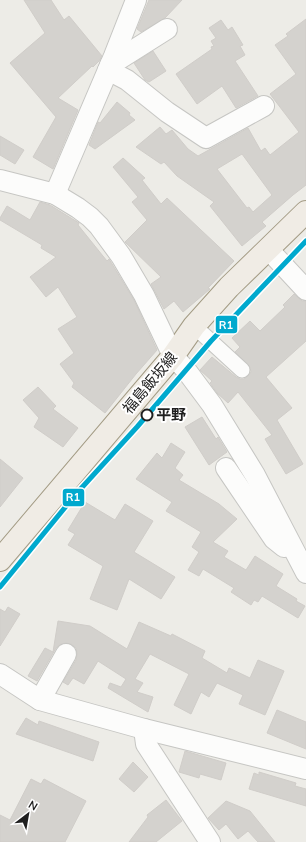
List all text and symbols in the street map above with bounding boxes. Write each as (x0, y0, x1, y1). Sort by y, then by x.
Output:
line badge: R1 (215, 315, 238, 334)
text: R1 (219, 318, 234, 332)
street label: 福島飯坂線 (118, 348, 181, 418)
place label: 平野 (156, 405, 186, 424)
marker: 平野 (140, 408, 154, 422)
line badge: R1 (62, 488, 85, 507)
text: R1 (66, 490, 81, 504)
north arrow (8, 794, 48, 834)
text: N (26, 797, 40, 814)

